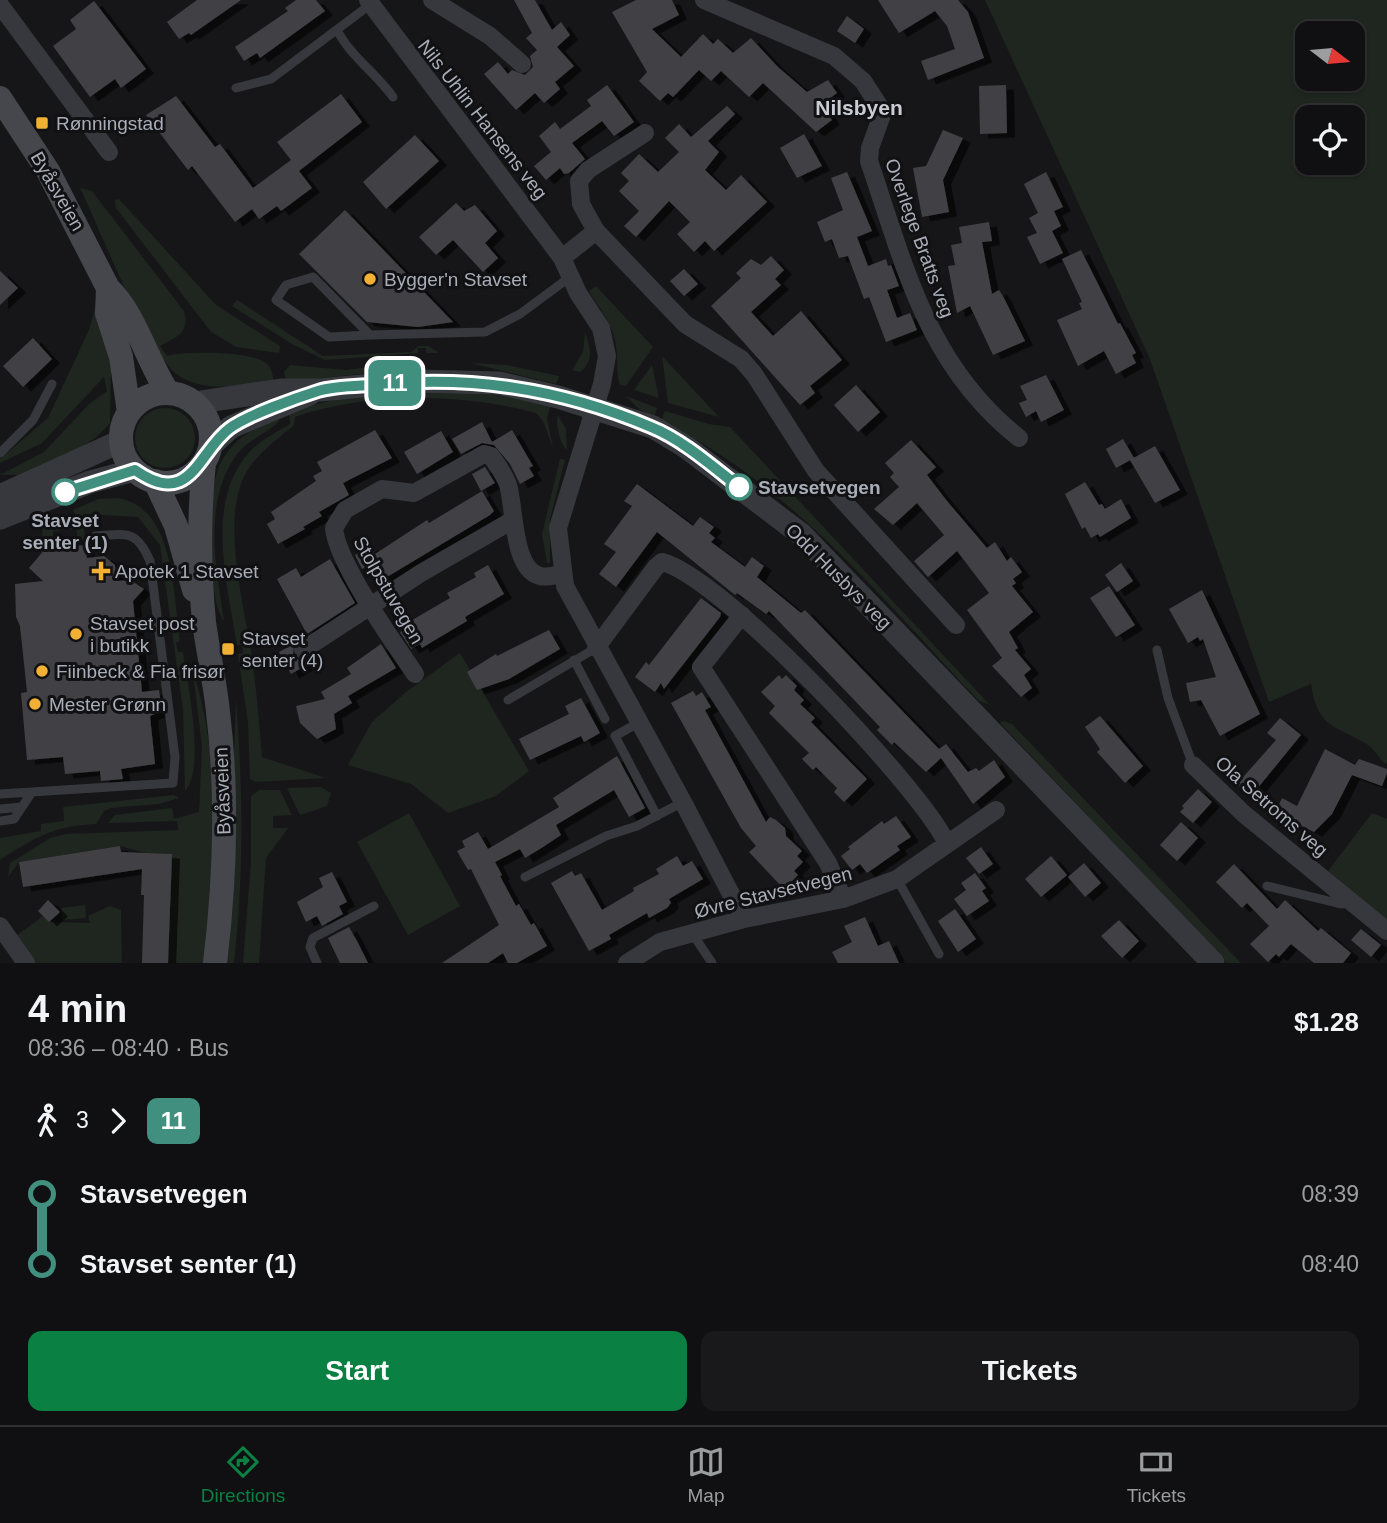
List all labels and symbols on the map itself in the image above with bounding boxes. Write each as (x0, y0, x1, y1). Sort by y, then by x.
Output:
north arrow (1295, 21, 1365, 91)
street label: Nils Uhlin Hansens veg (414, 35, 551, 203)
district label: Nilsbyen (815, 96, 903, 119)
place label: Rønningstad (56, 113, 164, 134)
marker: Rønningstad (34, 115, 50, 131)
street label: Byåsveien (27, 148, 89, 234)
street label: Overlege Bratts veg (881, 156, 958, 321)
place label: Bygger'n Stavset (384, 269, 528, 290)
marker: Bygger'n Stavset (362, 271, 378, 287)
line badge: 11 (364, 360, 426, 406)
marker: Stavsetvegen (726, 474, 752, 500)
place label: Stavsetvegen (758, 477, 881, 498)
marker: Stavset senter (1) (52, 479, 78, 505)
place label: Stavset senter (1) (22, 510, 108, 553)
street label: Odd Husbys veg (782, 519, 896, 633)
street label: Stolpstuvegen (349, 533, 428, 648)
place label: Apotek 1 Stavset (115, 561, 259, 582)
marker: Apotek 1 Stavset (93, 563, 109, 579)
place label: Stavset post i butikk (90, 613, 195, 656)
marker: Stavset post i butikk (68, 626, 84, 642)
place label: Stavset senter (4) (242, 628, 323, 671)
marker: Stavset senter (4) (220, 641, 236, 657)
place label: Fiinbeck & Fia frisør (56, 661, 226, 682)
marker: Fiinbeck & Fia frisør (34, 663, 50, 679)
place label: Mester Grønn (49, 694, 166, 715)
marker: Mester Grønn (27, 696, 43, 712)
street label: Byåsveien (210, 747, 235, 835)
street label: Ola Setroms veg (1211, 752, 1332, 861)
street label: Øvre Stavsetvegen (692, 863, 854, 922)

